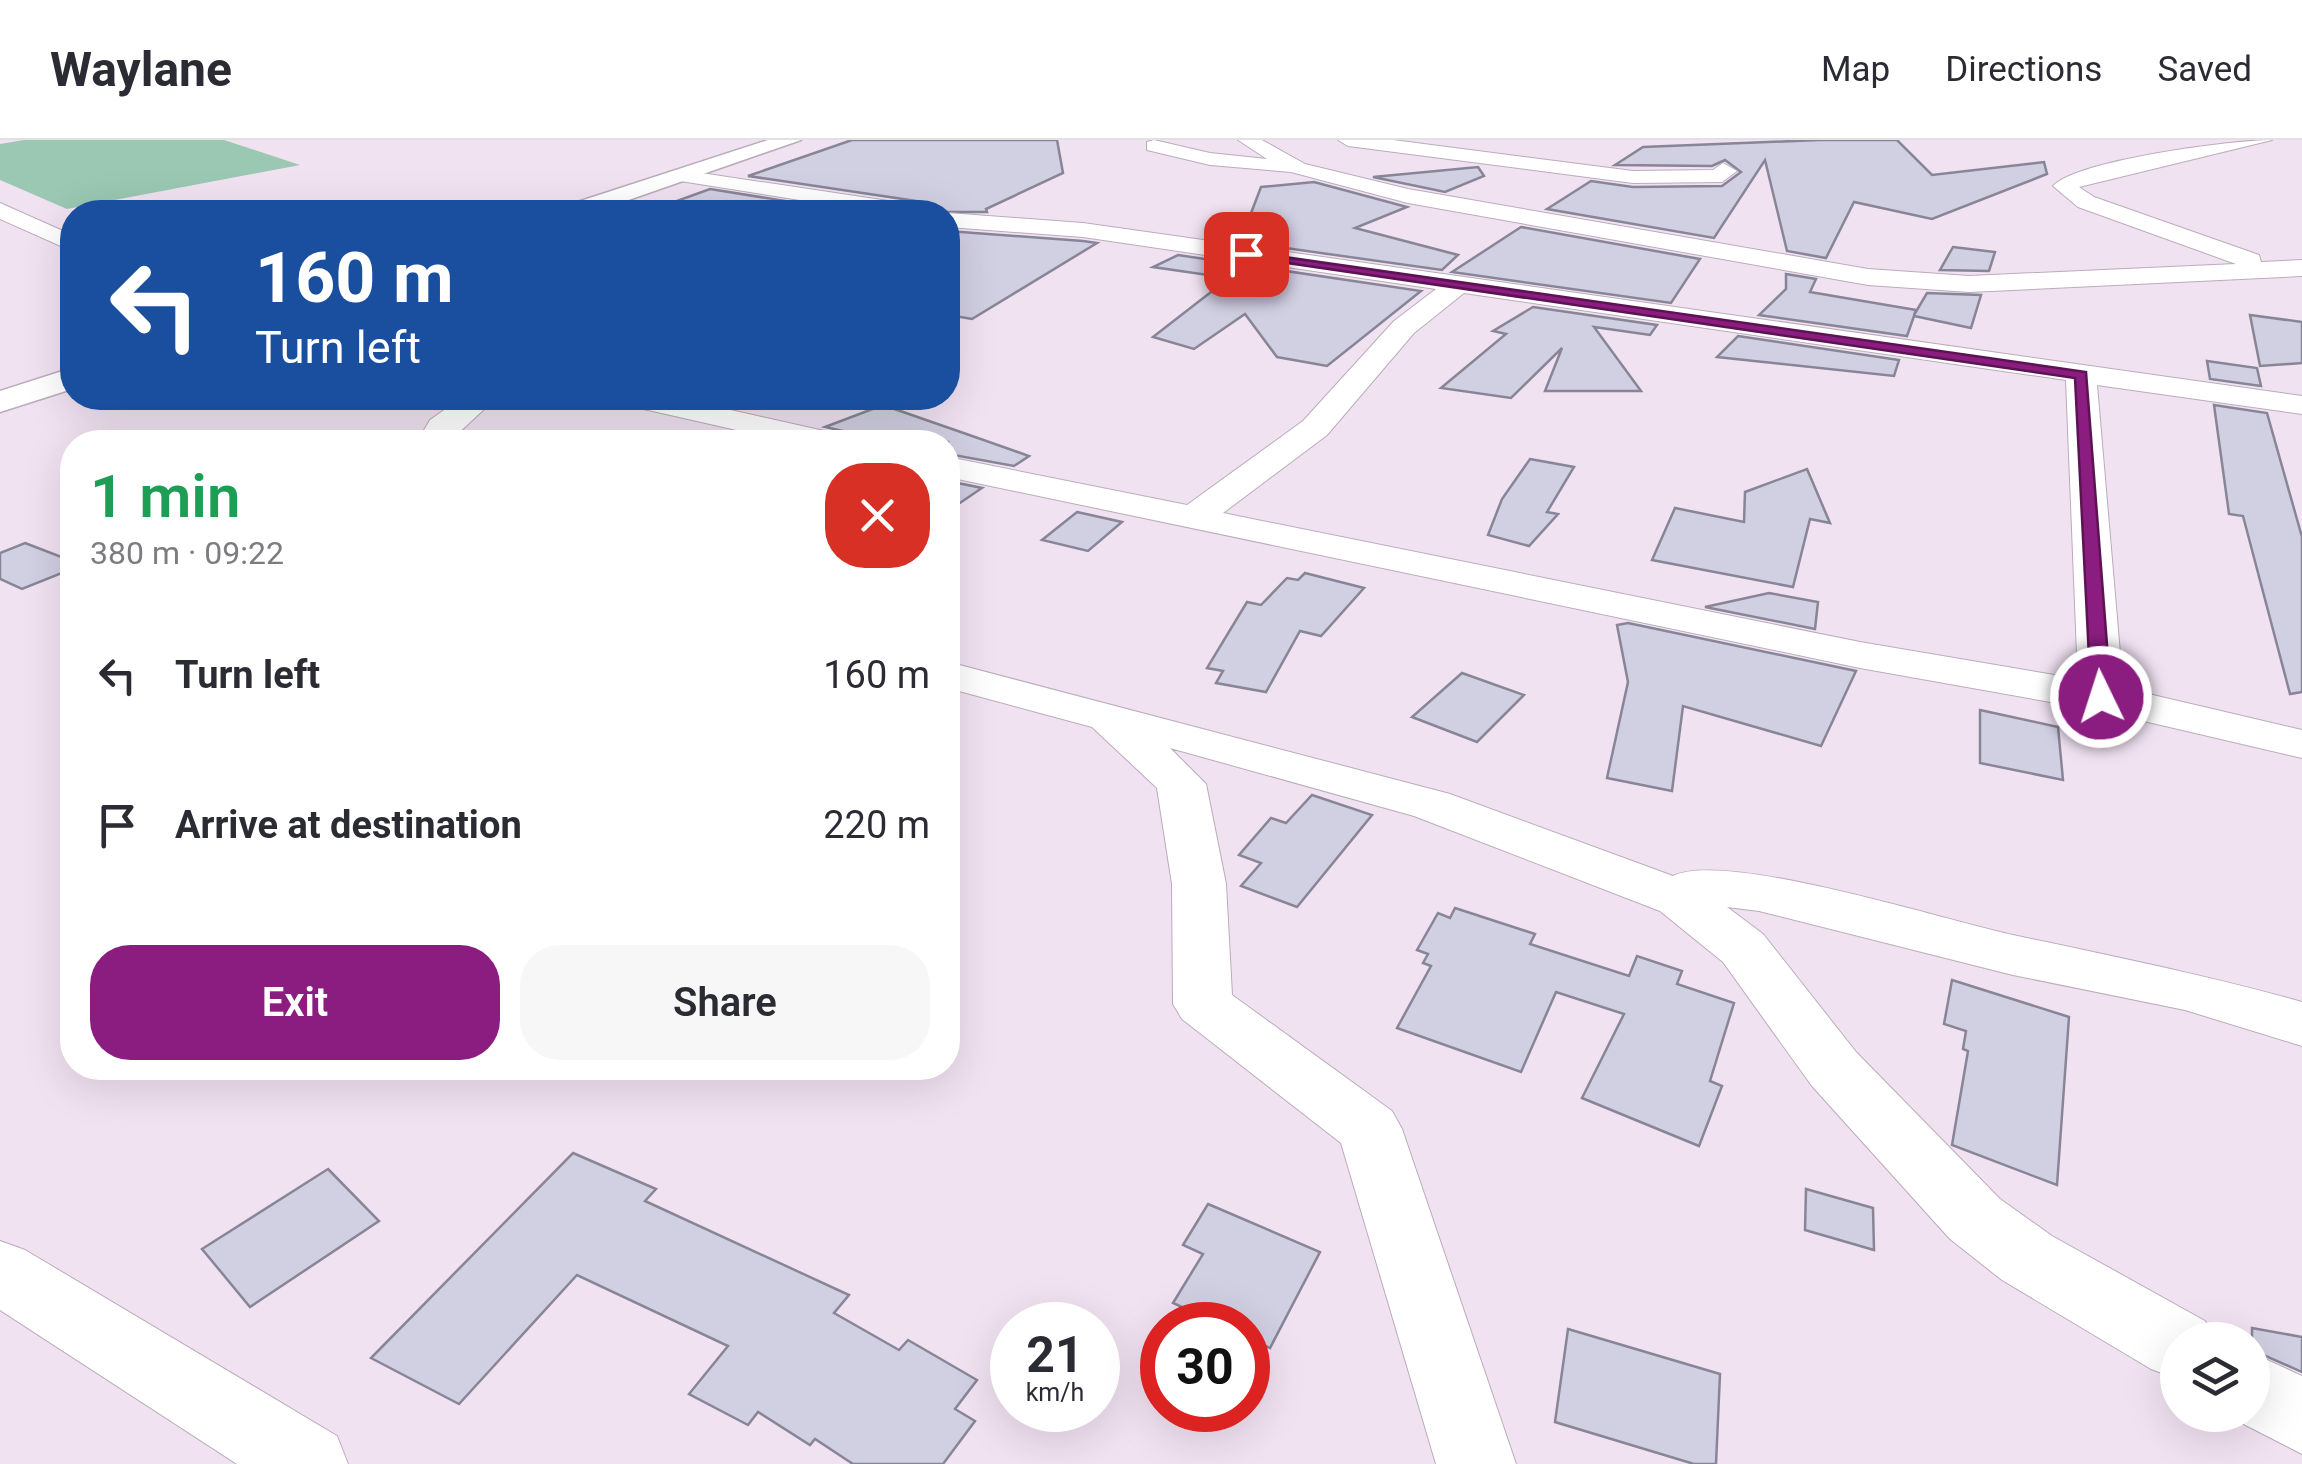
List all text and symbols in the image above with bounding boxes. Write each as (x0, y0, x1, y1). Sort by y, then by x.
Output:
text: Waylane (50, 41, 232, 98)
text: Map (1821, 49, 1890, 90)
text: Directions (1945, 49, 2102, 90)
text: Saved (2157, 49, 2252, 90)
pin (1204, 212, 1289, 297)
icon: arrive (1219, 227, 1274, 282)
text: 160 m (255, 237, 454, 319)
icon: left (90, 240, 220, 370)
text: Turn left (255, 321, 421, 374)
text: 1 min (90, 461, 240, 532)
button: close (825, 463, 930, 568)
text: 380 m · 09:22 (90, 534, 284, 572)
position arrow (2049, 645, 2153, 749)
icon: left (90, 648, 145, 703)
text: Turn left (175, 653, 320, 697)
text: 160 m (823, 653, 930, 697)
icon: arrive (90, 798, 145, 853)
text: Arrive at destination (175, 803, 522, 847)
text: 220 m (823, 803, 930, 847)
button: Exit (90, 945, 500, 1060)
button: Share (520, 945, 930, 1060)
speed limit sign: 30 (1140, 1302, 1270, 1432)
map controls (2160, 1322, 2270, 1432)
button: layers (2160, 1322, 2270, 1432)
text: 21 (1026, 1326, 1084, 1384)
text: km/h (1026, 1378, 1084, 1407)

